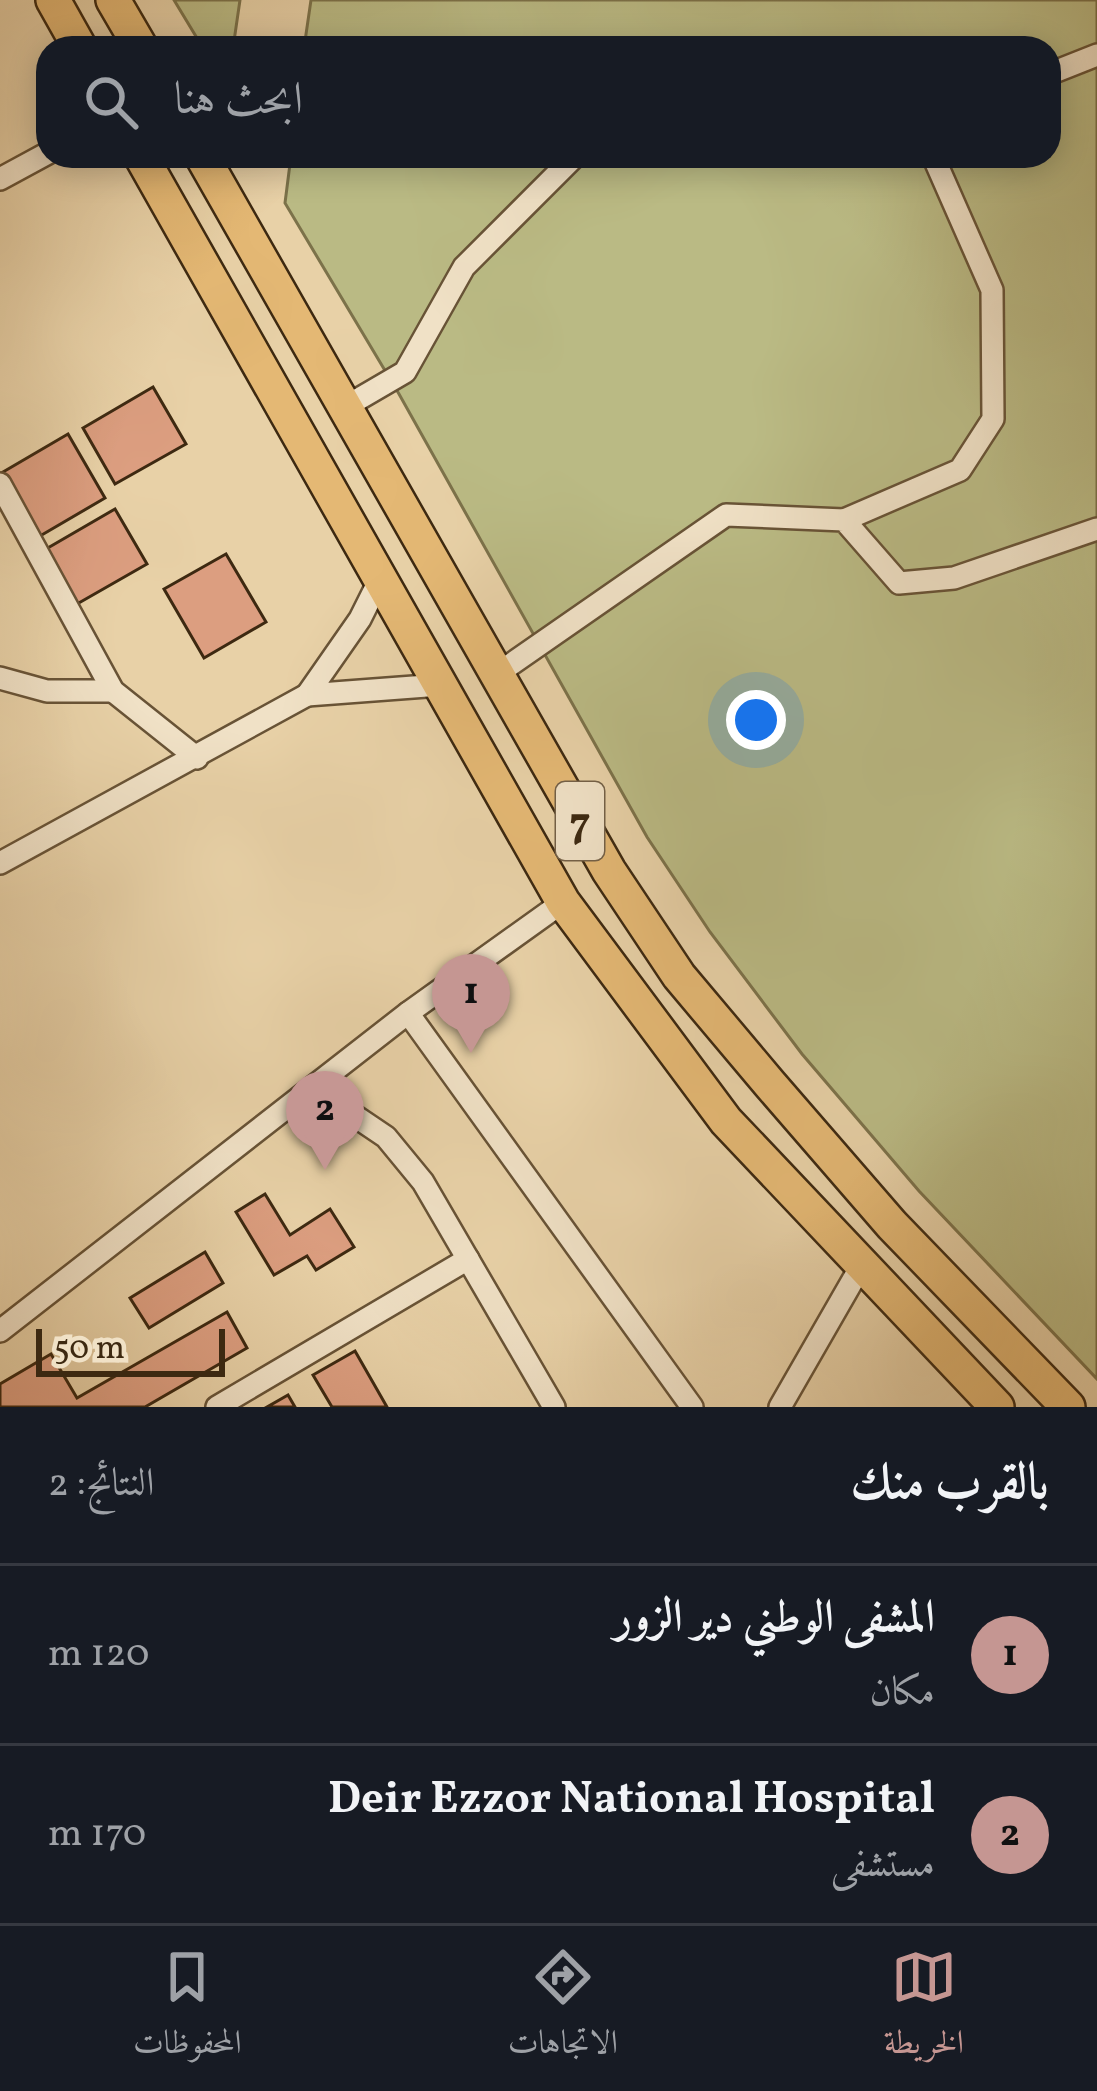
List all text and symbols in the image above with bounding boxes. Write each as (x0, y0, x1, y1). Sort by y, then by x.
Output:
search box (36, 36, 1061, 168)
icon: search (78, 69, 144, 135)
text: ابحث هنا (174, 70, 303, 133)
your location (726, 690, 786, 750)
road number: 7 (556, 782, 604, 860)
pin: 1 (432, 954, 510, 1053)
pin: 2 (286, 1071, 364, 1170)
scale bar (36, 1323, 225, 1376)
text: 50 m (54, 1327, 125, 1373)
text: بالقرب منك (850, 1449, 1049, 1520)
text: النتائج: 2 (48, 1458, 154, 1512)
text: المشفى الوطني دير الزور (614, 1588, 935, 1651)
text: 120 m (48, 1628, 149, 1682)
text: 1 (1002, 1628, 1018, 1682)
text: مكان (870, 1667, 935, 1721)
text: Deir Ezzor National Hospital (328, 1769, 935, 1832)
text: 170 m (48, 1808, 146, 1862)
text: 2 (1000, 1808, 1020, 1862)
text: مستشفى (831, 1839, 935, 1893)
tab: المحفوظات (133, 1944, 242, 2074)
tab: الاتجاهات (508, 1944, 618, 2074)
tab: الخريطة (884, 1944, 964, 2074)

